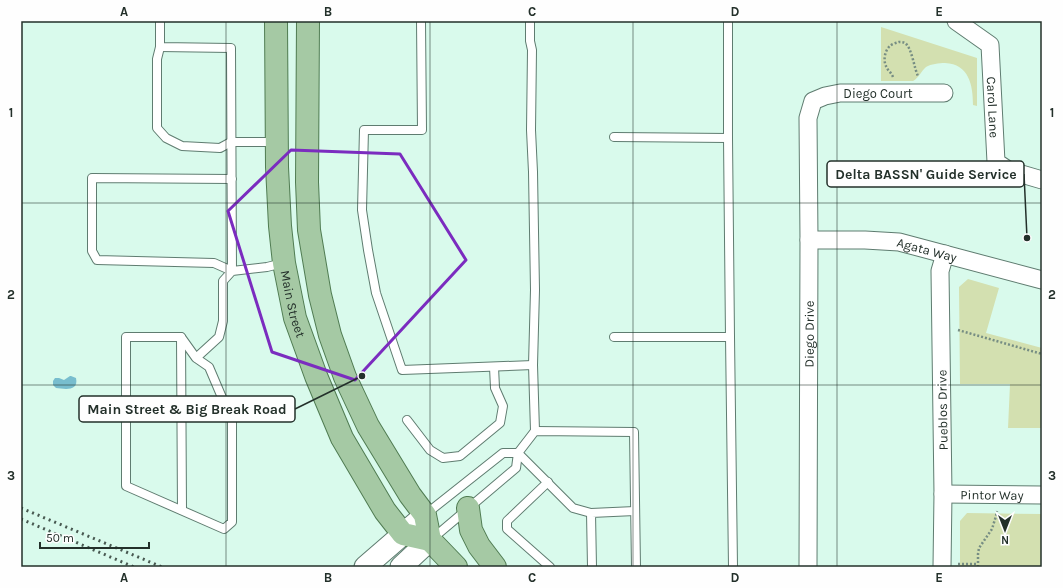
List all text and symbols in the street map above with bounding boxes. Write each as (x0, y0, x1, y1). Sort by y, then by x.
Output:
text: A (120, 4, 128, 19)
text: B (324, 4, 332, 19)
text: C (528, 4, 536, 19)
text: D (731, 4, 740, 19)
text: E (935, 4, 943, 19)
street label: Carol Lane (984, 76, 1002, 139)
street label: Diego Court (843, 86, 913, 101)
text: 1 (9, 105, 13, 120)
text: 1 (1050, 105, 1054, 120)
callout: Delta BASSN' Guide Service (827, 161, 1024, 187)
text: Delta BASSN' Guide Service (835, 166, 1017, 183)
street label: Agata Way (895, 235, 959, 265)
street label: Main Street (278, 269, 308, 340)
text: 2 (7, 287, 15, 302)
text: 2 (1048, 287, 1056, 302)
street label: Diego Drive (802, 300, 817, 368)
street label: Pueblos Drive (934, 369, 951, 450)
callout: Main Street & Big Break Road (79, 396, 295, 422)
text: Main Street & Big Break Road (87, 401, 287, 418)
text: 3 (7, 468, 15, 483)
text: 3 (1048, 468, 1056, 483)
street label: Pintor Way (960, 487, 1024, 503)
north arrow (985, 510, 1025, 550)
scale bar (40, 524, 149, 550)
text: 50 m (46, 531, 74, 545)
text: N (1001, 533, 1009, 546)
text: A (120, 570, 128, 585)
text: B (324, 570, 332, 585)
text: C (528, 570, 536, 585)
text: D (731, 570, 740, 585)
text: E (935, 570, 943, 585)

